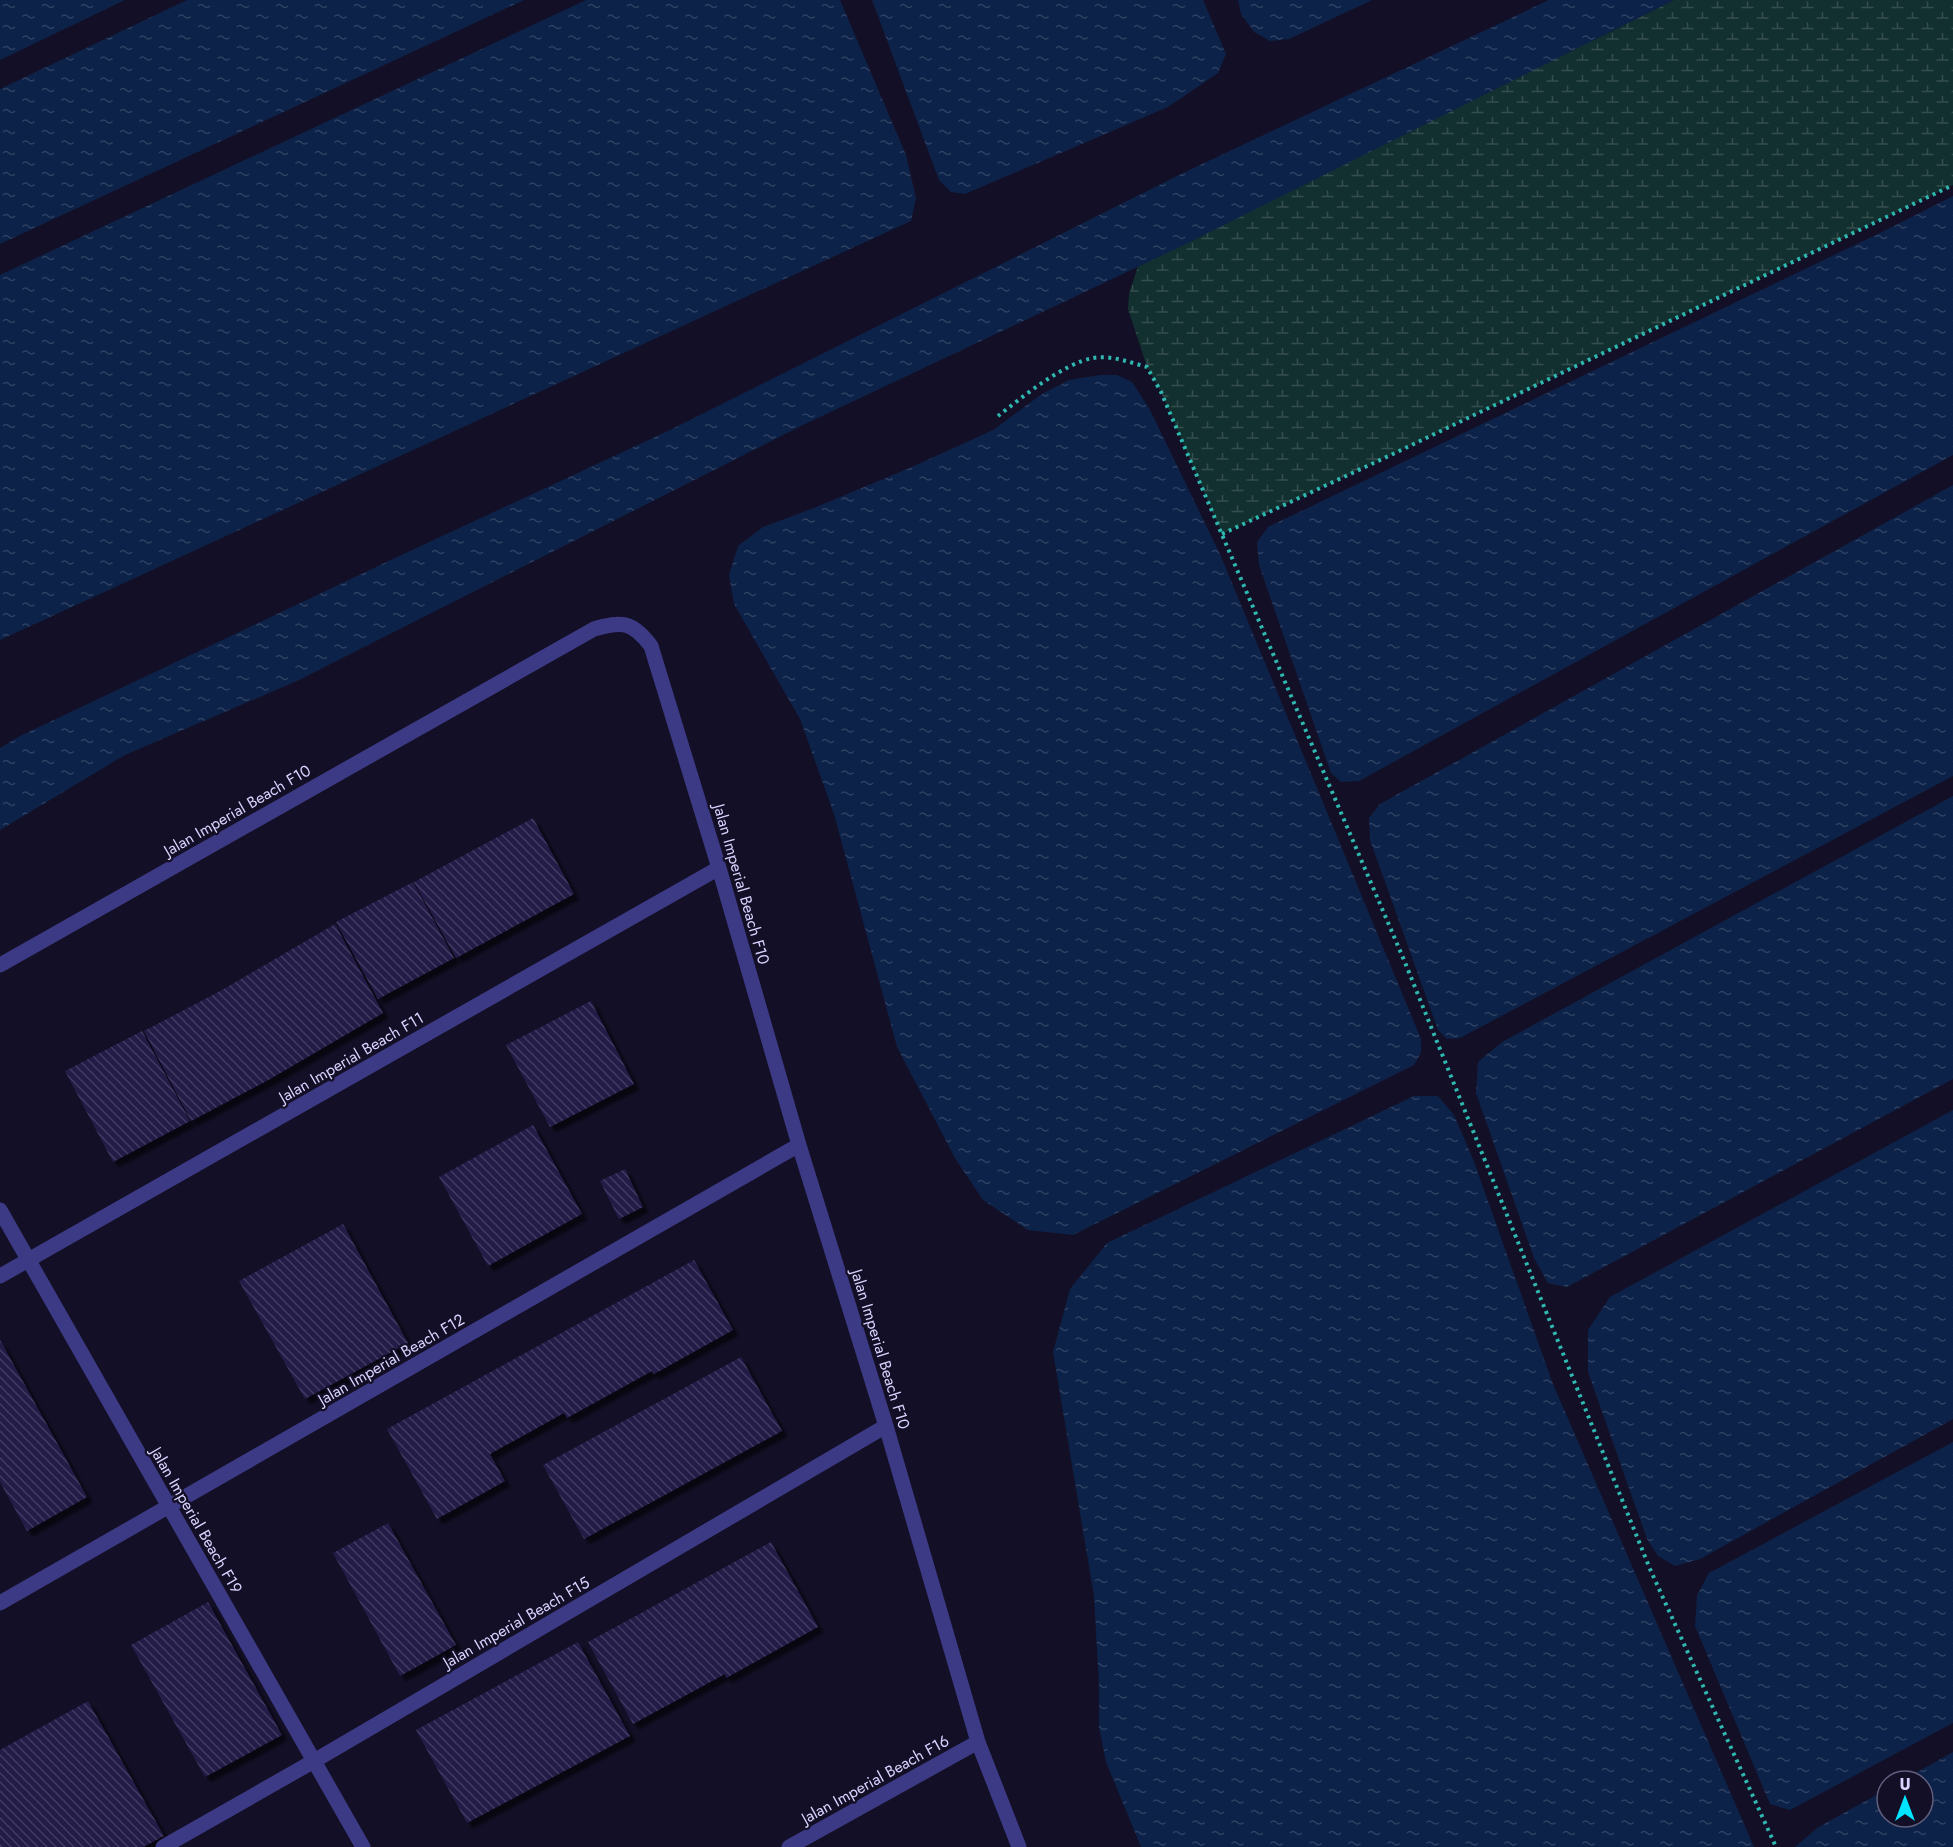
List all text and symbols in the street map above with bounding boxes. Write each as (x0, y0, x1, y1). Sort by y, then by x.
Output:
street label: Jalan Imperial Beach F10 (158, 759, 315, 863)
street label: Jalan Imperial Beach F10 (707, 799, 775, 967)
street label: Jalan Imperial Beach F11 (273, 1007, 428, 1109)
street label: Jalan Imperial Beach F10 (845, 1264, 916, 1432)
street label: Jalan Imperial Beach F12 (312, 1308, 469, 1412)
street label: Jalan Imperial Beach F19 (144, 1441, 248, 1598)
street label: Jalan Imperial Beach F15 (437, 1571, 594, 1675)
street label: Jalan Imperial Beach F16 (795, 1729, 953, 1831)
north arrow (1875, 1769, 1935, 1829)
text: U (1899, 1773, 1911, 1796)

